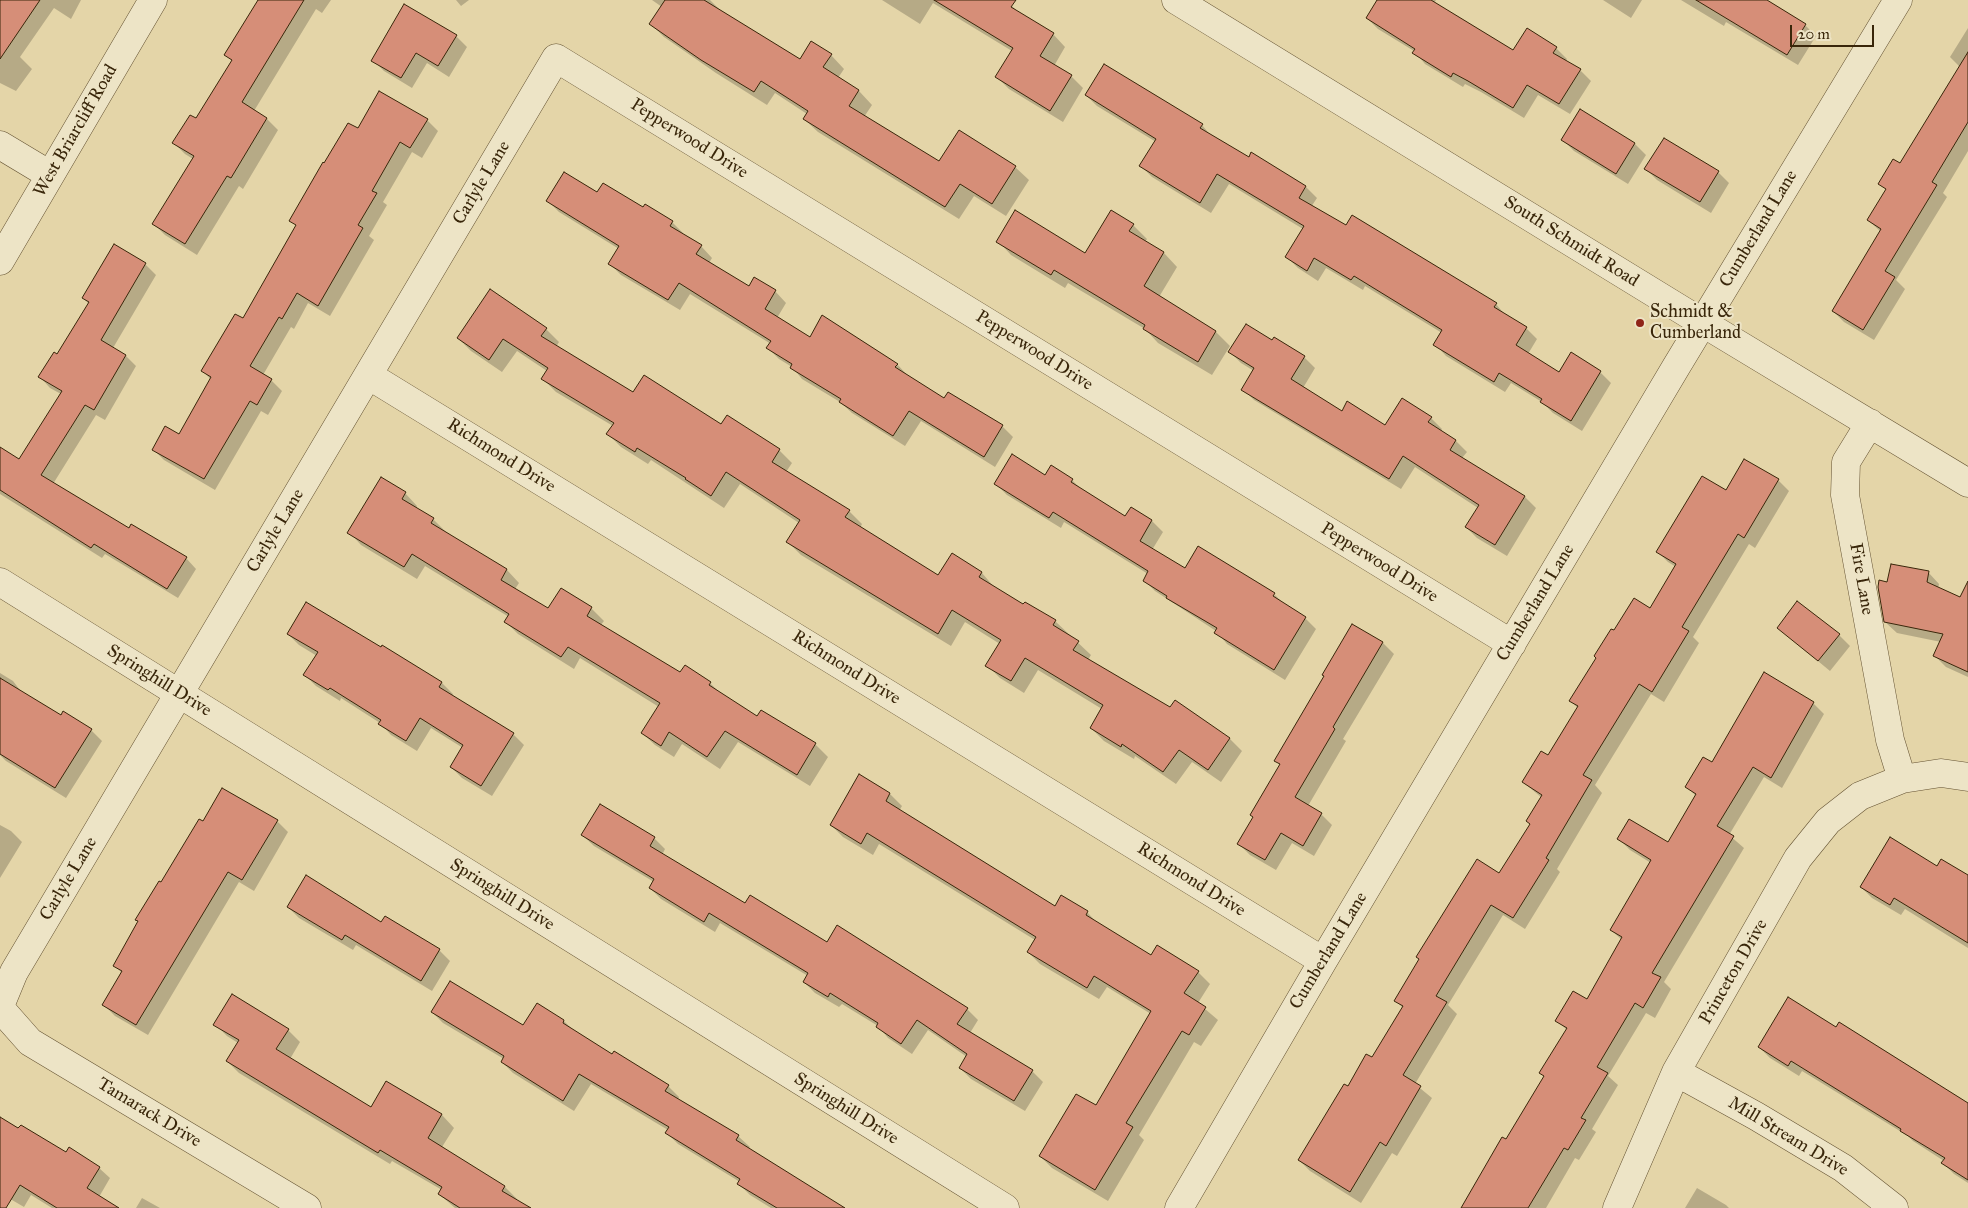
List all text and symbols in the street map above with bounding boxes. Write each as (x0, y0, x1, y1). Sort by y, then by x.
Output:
scale bar (1793, 15, 1877, 47)
text: 20 m (1798, 25, 1830, 43)
street label: West Briarcliff Road (29, 61, 123, 201)
street label: Pepperwood Drive (626, 94, 752, 184)
street label: Carlyle Lane (449, 137, 515, 229)
street label: Cumberland Lane (1715, 166, 1803, 292)
street label: South Schmidt Road (1500, 192, 1642, 292)
place label: Schmidt & Cumberland (1650, 302, 1741, 344)
street label: Pepperwood Drive (971, 306, 1097, 396)
marker: Schmidt & Cumberland (1634, 317, 1646, 329)
street label: Richmond Drive (443, 414, 559, 498)
street label: Carlyle Lane (243, 485, 309, 577)
street label: Pepperwood Drive (1316, 518, 1442, 608)
street label: Cumberland Lane (1492, 540, 1580, 666)
street label: Fire Lane (1844, 541, 1878, 617)
street label: Richmond Drive (788, 626, 904, 710)
street label: Springhill Drive (103, 640, 215, 722)
street label: Carlyle Lane (36, 833, 102, 925)
street label: Richmond Drive (1133, 838, 1249, 922)
street label: Springhill Drive (446, 854, 558, 936)
street label: Cumberland Lane (1285, 888, 1373, 1014)
street label: Princeton Drive (1695, 916, 1773, 1028)
street label: Springhill Drive (790, 1068, 902, 1150)
street label: Tamarack Drive (93, 1074, 205, 1152)
street label: Mill Stream Drive (1724, 1093, 1852, 1181)

